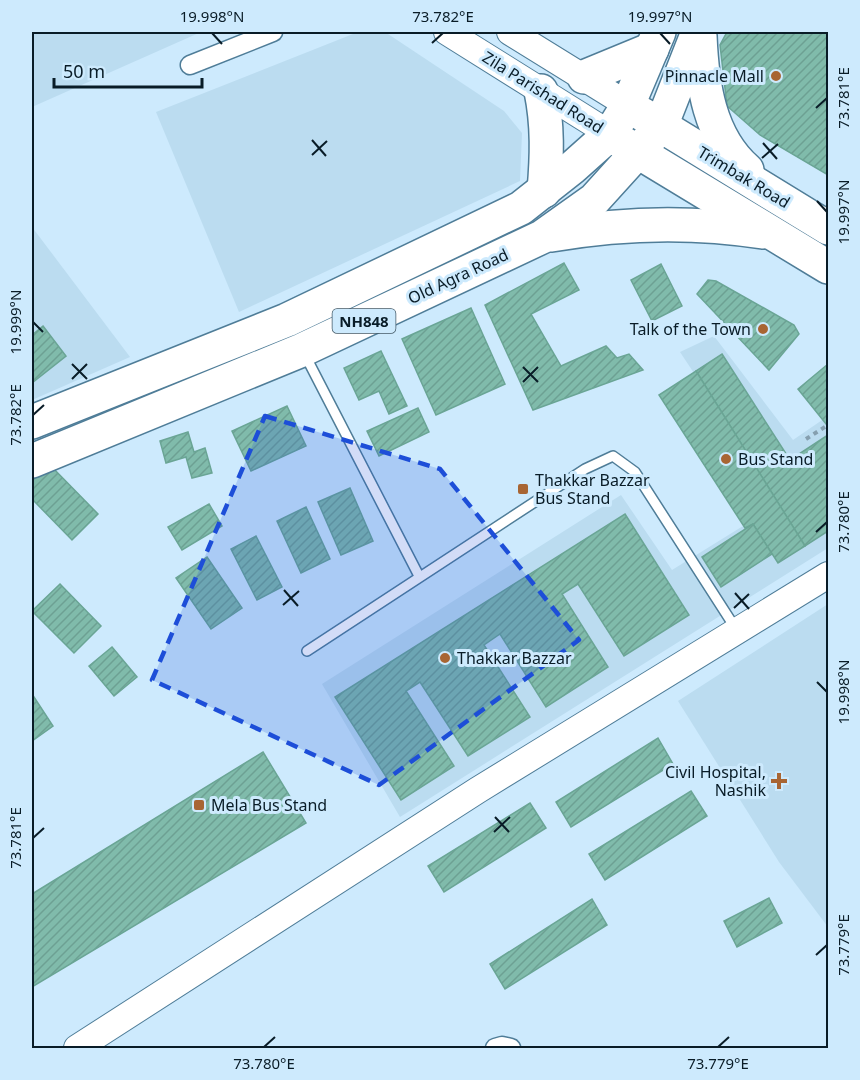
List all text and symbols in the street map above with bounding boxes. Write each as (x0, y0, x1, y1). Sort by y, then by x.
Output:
text: 19.998°N (180, 6, 244, 26)
text: 73.782°E (412, 6, 474, 26)
text: 19.997°N (628, 6, 692, 26)
street label: Zila Parishad Road (478, 46, 608, 138)
scale bar (54, 51, 202, 89)
text: 50 m (63, 59, 105, 83)
place label: Pinnacle Mall (665, 65, 764, 87)
text: 73.781°E (833, 67, 853, 129)
marker: Pinnacle Mall (769, 69, 783, 83)
street label: Trimbak Road (694, 141, 794, 213)
text: 19.997°N (833, 180, 853, 244)
street label: Old Agra Road (404, 243, 512, 309)
text: 19.999°N (5, 290, 25, 354)
road number: NH848 (332, 309, 395, 333)
place label: Talk of the Town (630, 318, 751, 340)
marker: Talk of the Town (756, 322, 770, 336)
text: 73.782°E (5, 384, 25, 446)
place label: Bus Stand (738, 448, 813, 470)
marker: Bus Stand (719, 452, 733, 466)
place label: Thakkar Bazzar Bus Stand (535, 469, 650, 509)
marker: Thakkar Bazzar Bus Stand (516, 482, 530, 496)
text: 73.780°E (833, 491, 853, 553)
place label: Thakkar Bazzar (457, 647, 572, 669)
marker: Thakkar Bazzar (438, 651, 452, 665)
text: 19.998°N (833, 660, 853, 724)
place label: Civil Hospital, Nashik (665, 761, 766, 801)
marker: Civil Hospital, Nashik (770, 772, 788, 790)
place label: Mela Bus Stand (211, 794, 327, 816)
marker: Mela Bus Stand (192, 798, 206, 812)
text: 73.781°E (5, 807, 25, 869)
text: 73.779°E (833, 914, 853, 976)
text: 73.780°E (233, 1053, 295, 1073)
text: 73.779°E (687, 1053, 749, 1073)

